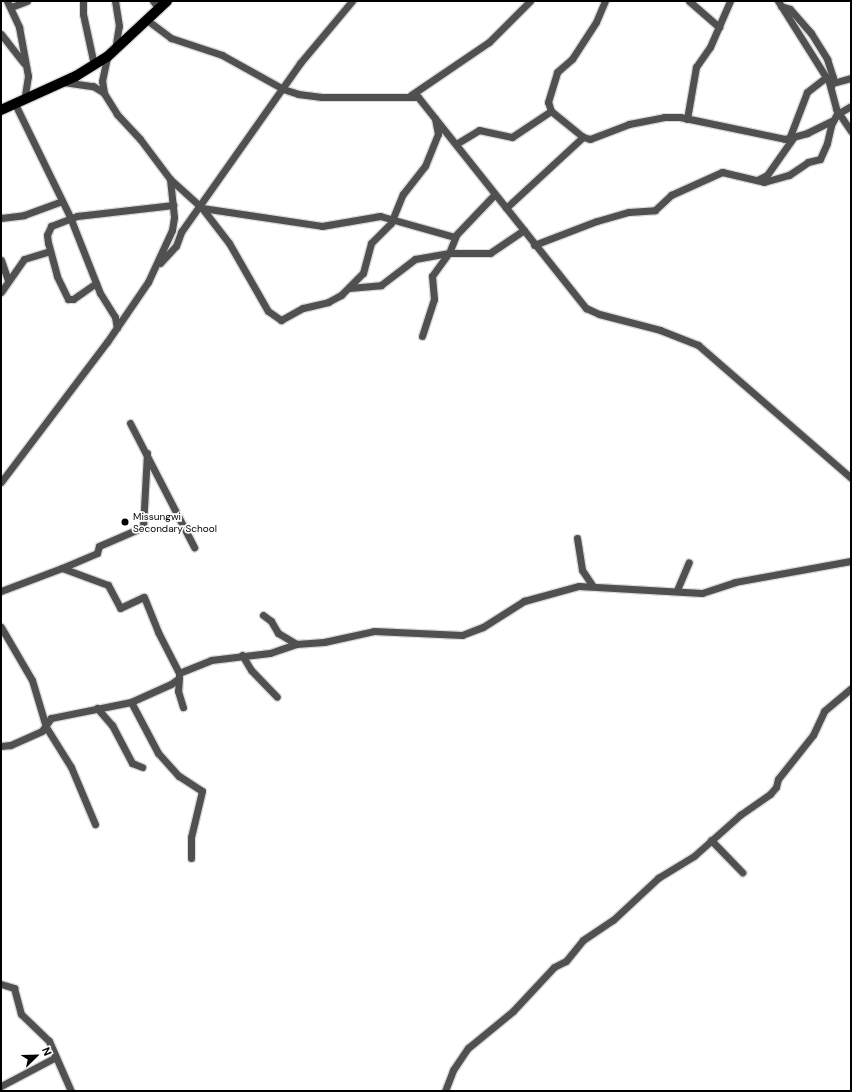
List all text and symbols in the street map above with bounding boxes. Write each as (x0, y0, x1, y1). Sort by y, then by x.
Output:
place label: Missungwi Secondary School (133, 510, 217, 534)
marker: Missungwi Secondary School (120, 517, 130, 527)
north arrow (16, 1036, 56, 1076)
text: N (39, 1045, 55, 1058)

